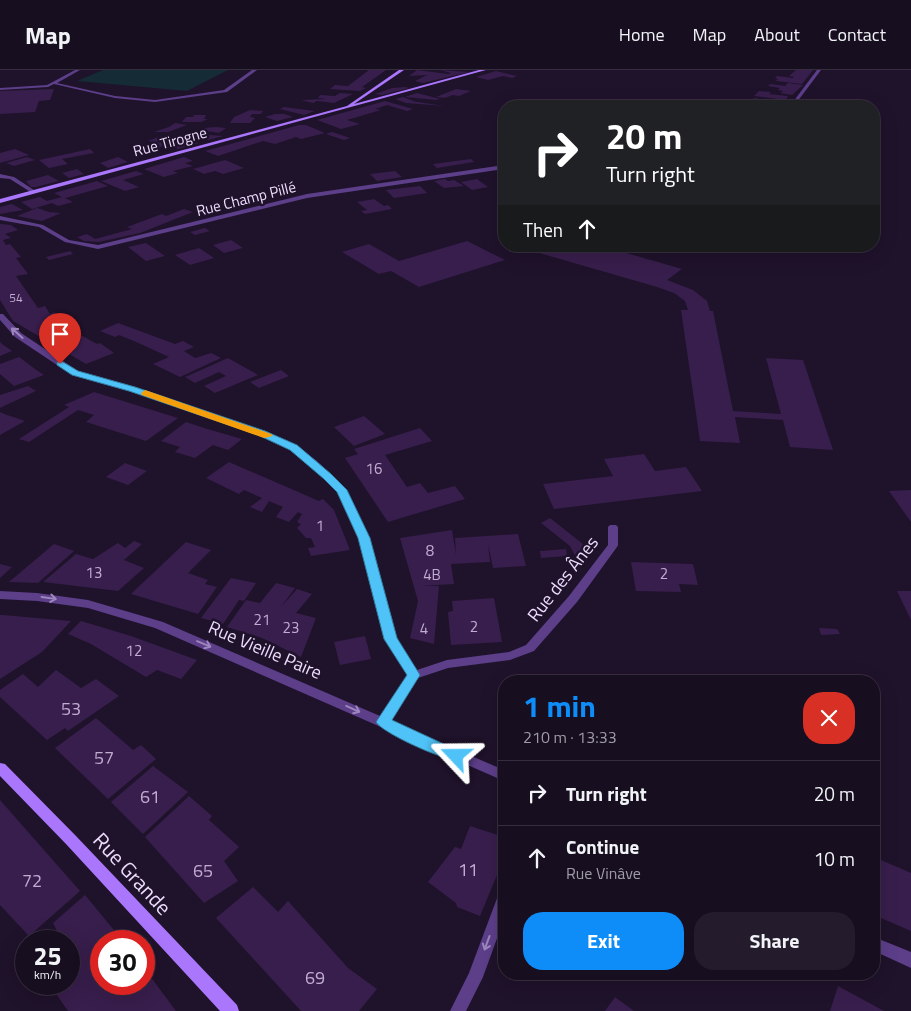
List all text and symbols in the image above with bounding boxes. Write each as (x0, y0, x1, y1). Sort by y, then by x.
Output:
text: Map (25, 17, 71, 53)
text: Home (619, 21, 665, 48)
text: Map (693, 21, 726, 48)
text: About (754, 21, 800, 48)
text: Contact (828, 21, 886, 48)
text: 20 m (606, 109, 682, 163)
icon: right (523, 120, 588, 185)
street label: Rue Tirogne (130, 121, 209, 162)
text: Turn right (606, 157, 695, 191)
street label: Rue Champ Pillé (194, 175, 298, 222)
text: Then (523, 215, 563, 244)
icon: ahead (573, 215, 601, 243)
house number: 54 (9, 288, 23, 307)
pin (39, 313, 81, 364)
icon: arrive (46, 320, 74, 348)
one-way arrow (11, 327, 24, 339)
house number: 16 (366, 457, 382, 480)
house number: 1 (316, 514, 324, 537)
street label: Rue des Ânes (520, 530, 605, 627)
house number: 8 (426, 539, 434, 562)
house number: 13 (86, 561, 102, 584)
house number: 2 (660, 562, 668, 585)
house number: 4B (423, 563, 441, 586)
one-way arrow (40, 594, 56, 604)
house number: 21 (254, 608, 270, 631)
street label: Rue Vieille Paire (204, 613, 326, 686)
house number: 2 (470, 615, 478, 638)
house number: 23 (283, 616, 299, 639)
house number: 4 (420, 617, 428, 640)
house number: 12 (126, 639, 142, 662)
one-way arrow (196, 640, 211, 650)
text: 1 min (523, 683, 596, 729)
button: close (803, 692, 855, 744)
house number: 53 (61, 695, 81, 722)
one-way arrow (345, 704, 360, 714)
text: 210 m · 13:33 (523, 725, 617, 749)
position arrow (429, 729, 481, 781)
house number: 57 (94, 744, 114, 771)
icon: right (523, 779, 551, 807)
text: Turn right (566, 779, 647, 808)
text: 20 m (814, 779, 855, 808)
house number: 61 (140, 783, 160, 810)
street label: Rue Grande (86, 825, 180, 922)
text: Continue (566, 832, 639, 861)
icon: ahead (523, 844, 551, 872)
text: 10 m (814, 844, 855, 873)
house number: 11 (458, 856, 478, 883)
house number: 65 (193, 857, 213, 884)
text: Rue Vinâve (566, 861, 641, 885)
house number: 72 (22, 867, 42, 894)
button: Exit (523, 912, 684, 970)
button: Share (694, 912, 855, 970)
speed limit sign: 30 (90, 930, 155, 995)
one-way arrow (482, 935, 491, 951)
text: 25 (33, 937, 62, 975)
house number: 69 (305, 964, 325, 991)
text: km/h (34, 965, 61, 984)

